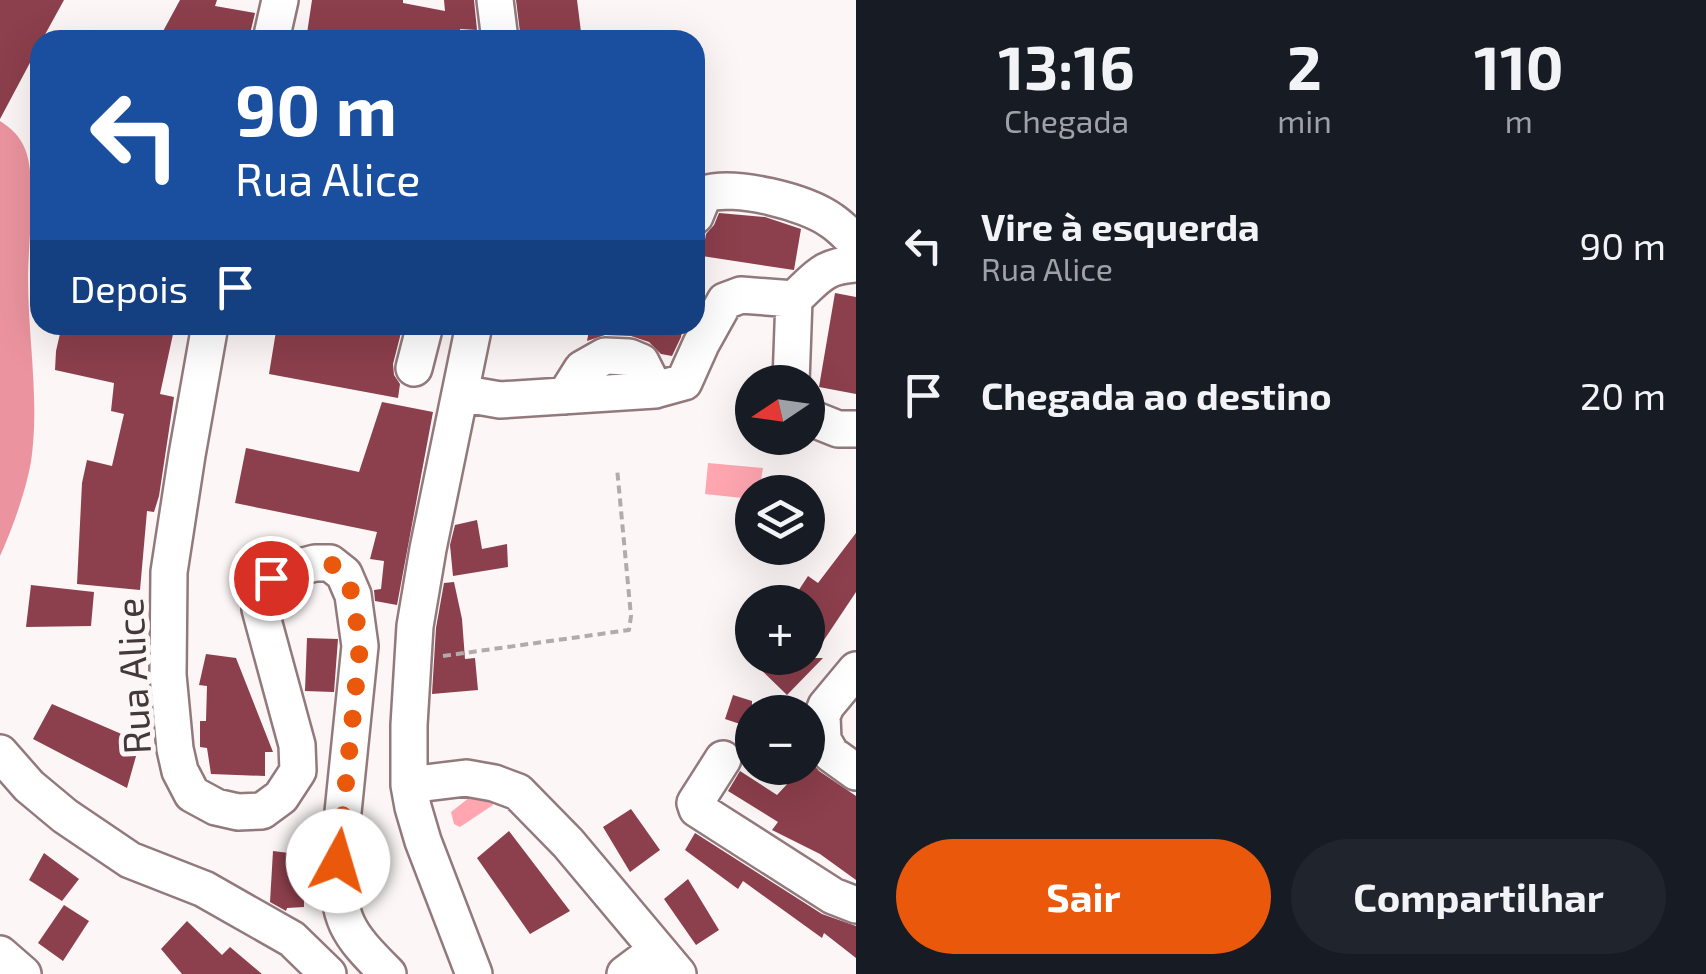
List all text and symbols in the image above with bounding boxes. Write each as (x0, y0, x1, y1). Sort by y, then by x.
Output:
text: 13:16 (998, 30, 1135, 102)
text: 2 (1287, 30, 1322, 102)
text: 110 (1474, 30, 1564, 102)
text: 90 m (235, 66, 397, 150)
icon: left (70, 70, 200, 200)
text: Chegada (1004, 101, 1129, 139)
text: min (1277, 101, 1332, 139)
text: m (1505, 101, 1533, 139)
text: Rua Alice (235, 151, 420, 205)
text: Vire à esquerda (981, 203, 1260, 249)
icon: left (896, 218, 951, 273)
text: 90 m (1580, 222, 1666, 268)
text: Rua Alice (981, 249, 1113, 287)
icon: arrive (208, 260, 263, 315)
text: Depois (70, 265, 188, 311)
north arrow (735, 365, 825, 455)
map controls (735, 365, 825, 785)
icon: arrive (896, 368, 951, 423)
text: Chegada ao destino (981, 372, 1332, 418)
text: 20 m (1580, 372, 1666, 418)
button: layers (735, 475, 825, 565)
pin (229, 536, 314, 621)
icon: arrive (244, 551, 299, 606)
button: + (735, 585, 825, 675)
street label: Rua Alice (105, 597, 159, 755)
button: − (735, 695, 825, 785)
position arrow (286, 809, 390, 913)
button: Sair (896, 839, 1271, 954)
button: Compartilhar (1291, 839, 1666, 954)

